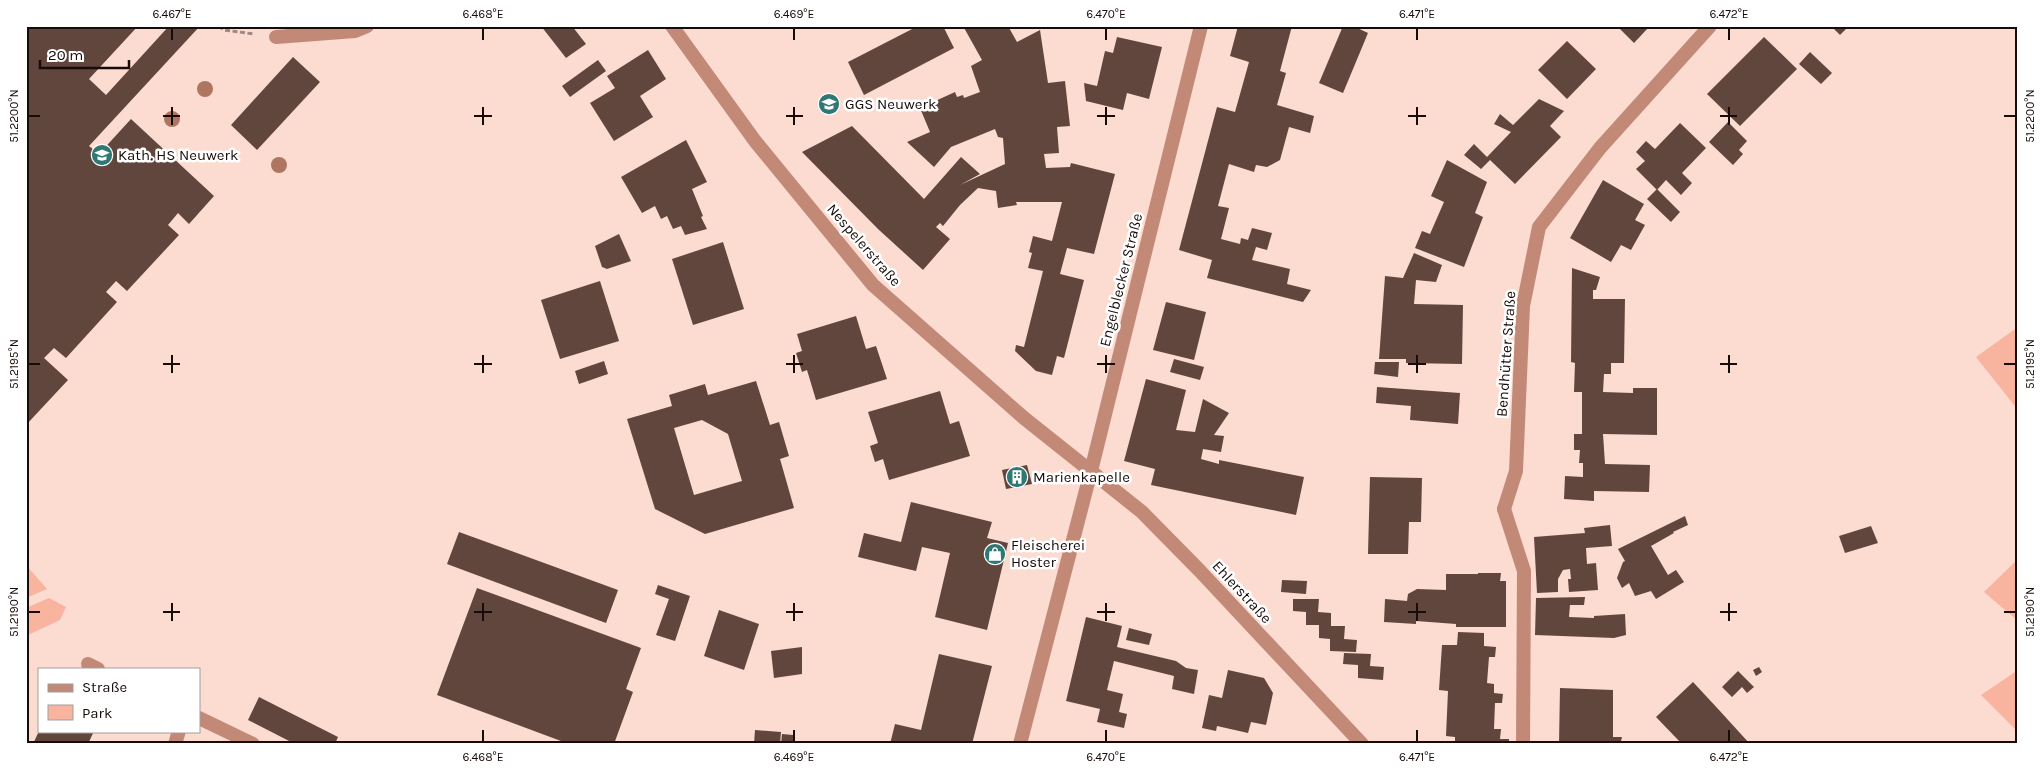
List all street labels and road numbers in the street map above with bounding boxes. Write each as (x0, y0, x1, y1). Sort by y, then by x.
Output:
street label: Nespelerstraße (823, 200, 905, 290)
street label: Engelblecker Straße (1096, 211, 1146, 349)
street label: Bendhütter Straße (1493, 290, 1519, 418)
street label: Ehlerstraße (1209, 557, 1275, 627)

